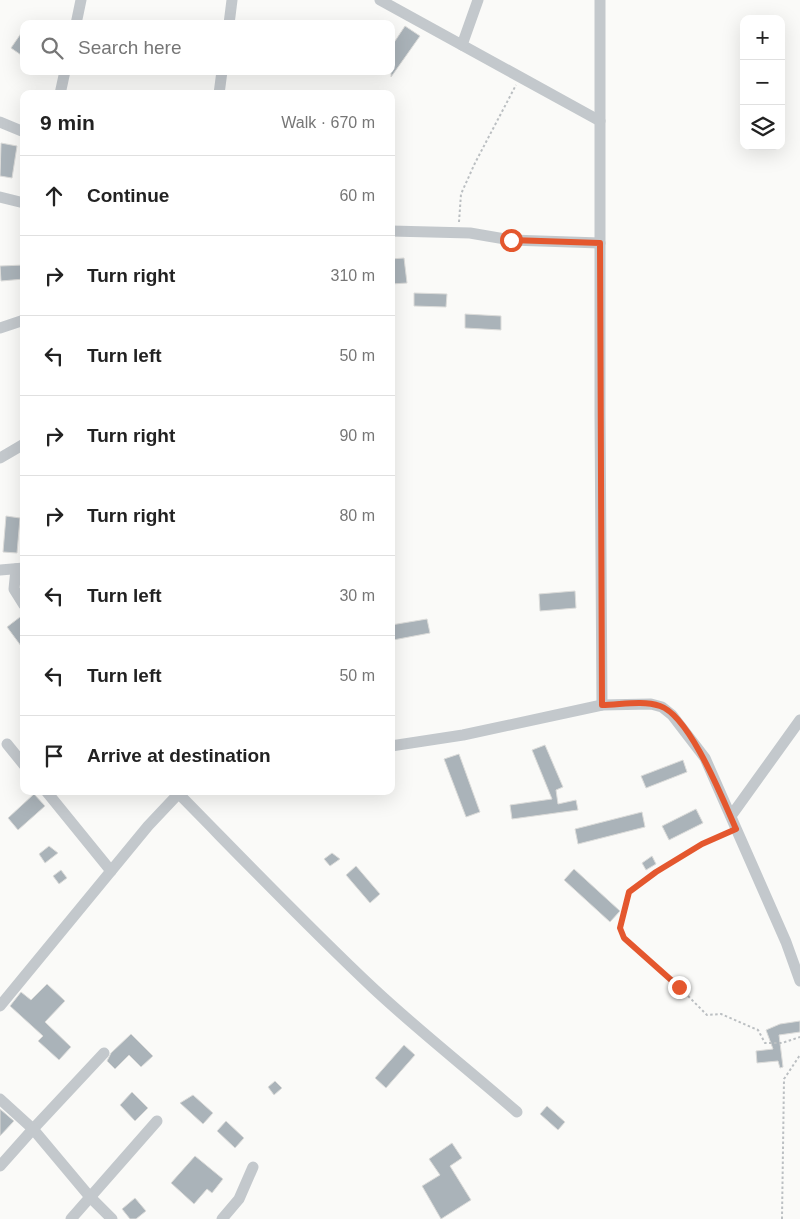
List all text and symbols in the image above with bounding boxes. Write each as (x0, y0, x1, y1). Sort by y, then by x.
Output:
map controls (740, 15, 785, 150)
button: + (740, 15, 785, 60)
search box (20, 20, 395, 75)
icon: search (38, 34, 66, 62)
text: Search here (78, 37, 182, 58)
button: − (740, 60, 785, 105)
button: layers (740, 105, 785, 150)
text: 9 min (40, 111, 95, 134)
text: Walk · 670 m (281, 114, 375, 131)
icon: ahead (40, 182, 68, 210)
text: Continue (87, 185, 169, 206)
text: 60 m (339, 187, 375, 204)
route start (500, 229, 523, 252)
icon: right (40, 262, 68, 290)
text: Turn right (87, 265, 175, 286)
text: 310 m (331, 267, 375, 284)
icon: left (40, 342, 68, 370)
text: Turn left (87, 345, 162, 366)
text: 50 m (339, 347, 375, 364)
icon: right (40, 422, 68, 450)
text: Turn right (87, 425, 175, 446)
text: 90 m (339, 427, 375, 444)
icon: right (40, 502, 68, 530)
text: Turn right (87, 505, 175, 526)
text: 80 m (339, 507, 375, 524)
icon: left (40, 582, 68, 610)
text: Turn left (87, 585, 162, 606)
text: 30 m (339, 587, 375, 604)
icon: left (40, 662, 68, 690)
text: Turn left (87, 665, 162, 686)
text: 50 m (339, 667, 375, 684)
icon: arrive (40, 742, 68, 770)
text: Arrive at destination (87, 745, 271, 766)
route end (668, 976, 691, 999)

